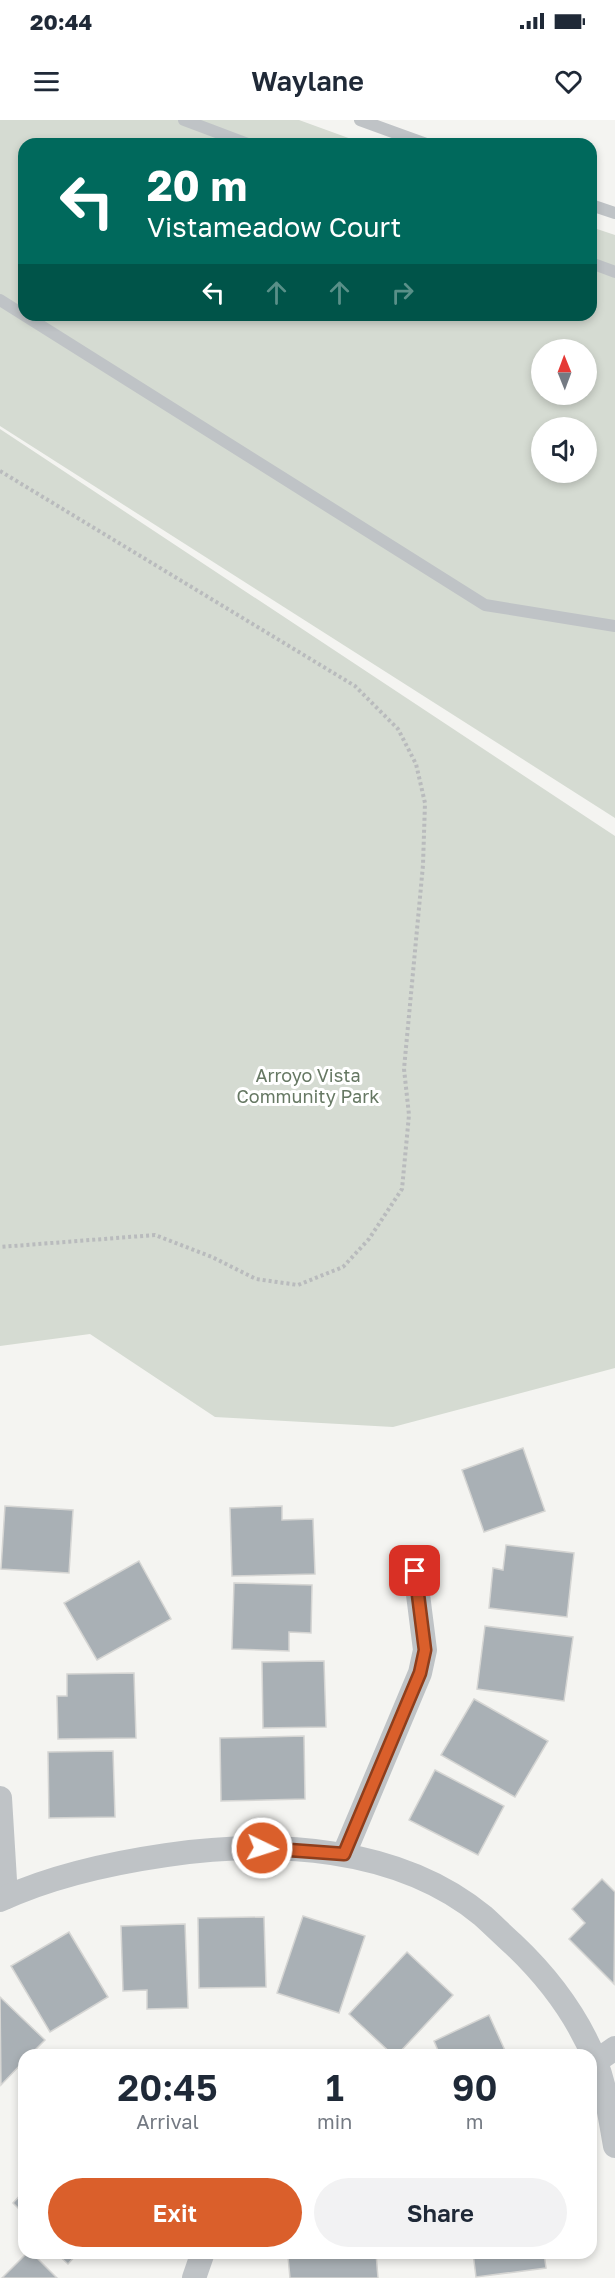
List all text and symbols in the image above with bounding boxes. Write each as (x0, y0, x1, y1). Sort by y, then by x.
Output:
text: 20:44 (30, 8, 92, 35)
icon: menu (30, 65, 63, 98)
text: Waylane (251, 65, 364, 97)
icon: heart (552, 65, 585, 98)
text: 20 m (147, 160, 247, 210)
icon: left (48, 162, 126, 240)
text: Vistameadow Court (147, 211, 401, 243)
icon: left (197, 276, 230, 309)
icon: ahead (260, 276, 293, 309)
icon: ahead (323, 276, 356, 309)
icon: right (386, 276, 419, 309)
north arrow (531, 339, 597, 405)
map controls (531, 339, 597, 483)
button: sound (531, 417, 597, 483)
park label: Arroyo Vista Community Park (237, 1064, 379, 1107)
pin (389, 1545, 440, 1596)
icon: arrive (398, 1554, 431, 1587)
position arrow (230, 1816, 294, 1880)
text: 20:45 (118, 2066, 217, 2109)
text: 1 (326, 2066, 344, 2109)
text: 90 (452, 2066, 497, 2109)
text: Arrival (136, 2109, 199, 2133)
text: min (317, 2109, 352, 2133)
text: m (466, 2109, 484, 2133)
button: Exit (48, 2178, 302, 2247)
button: Share (314, 2178, 567, 2247)

